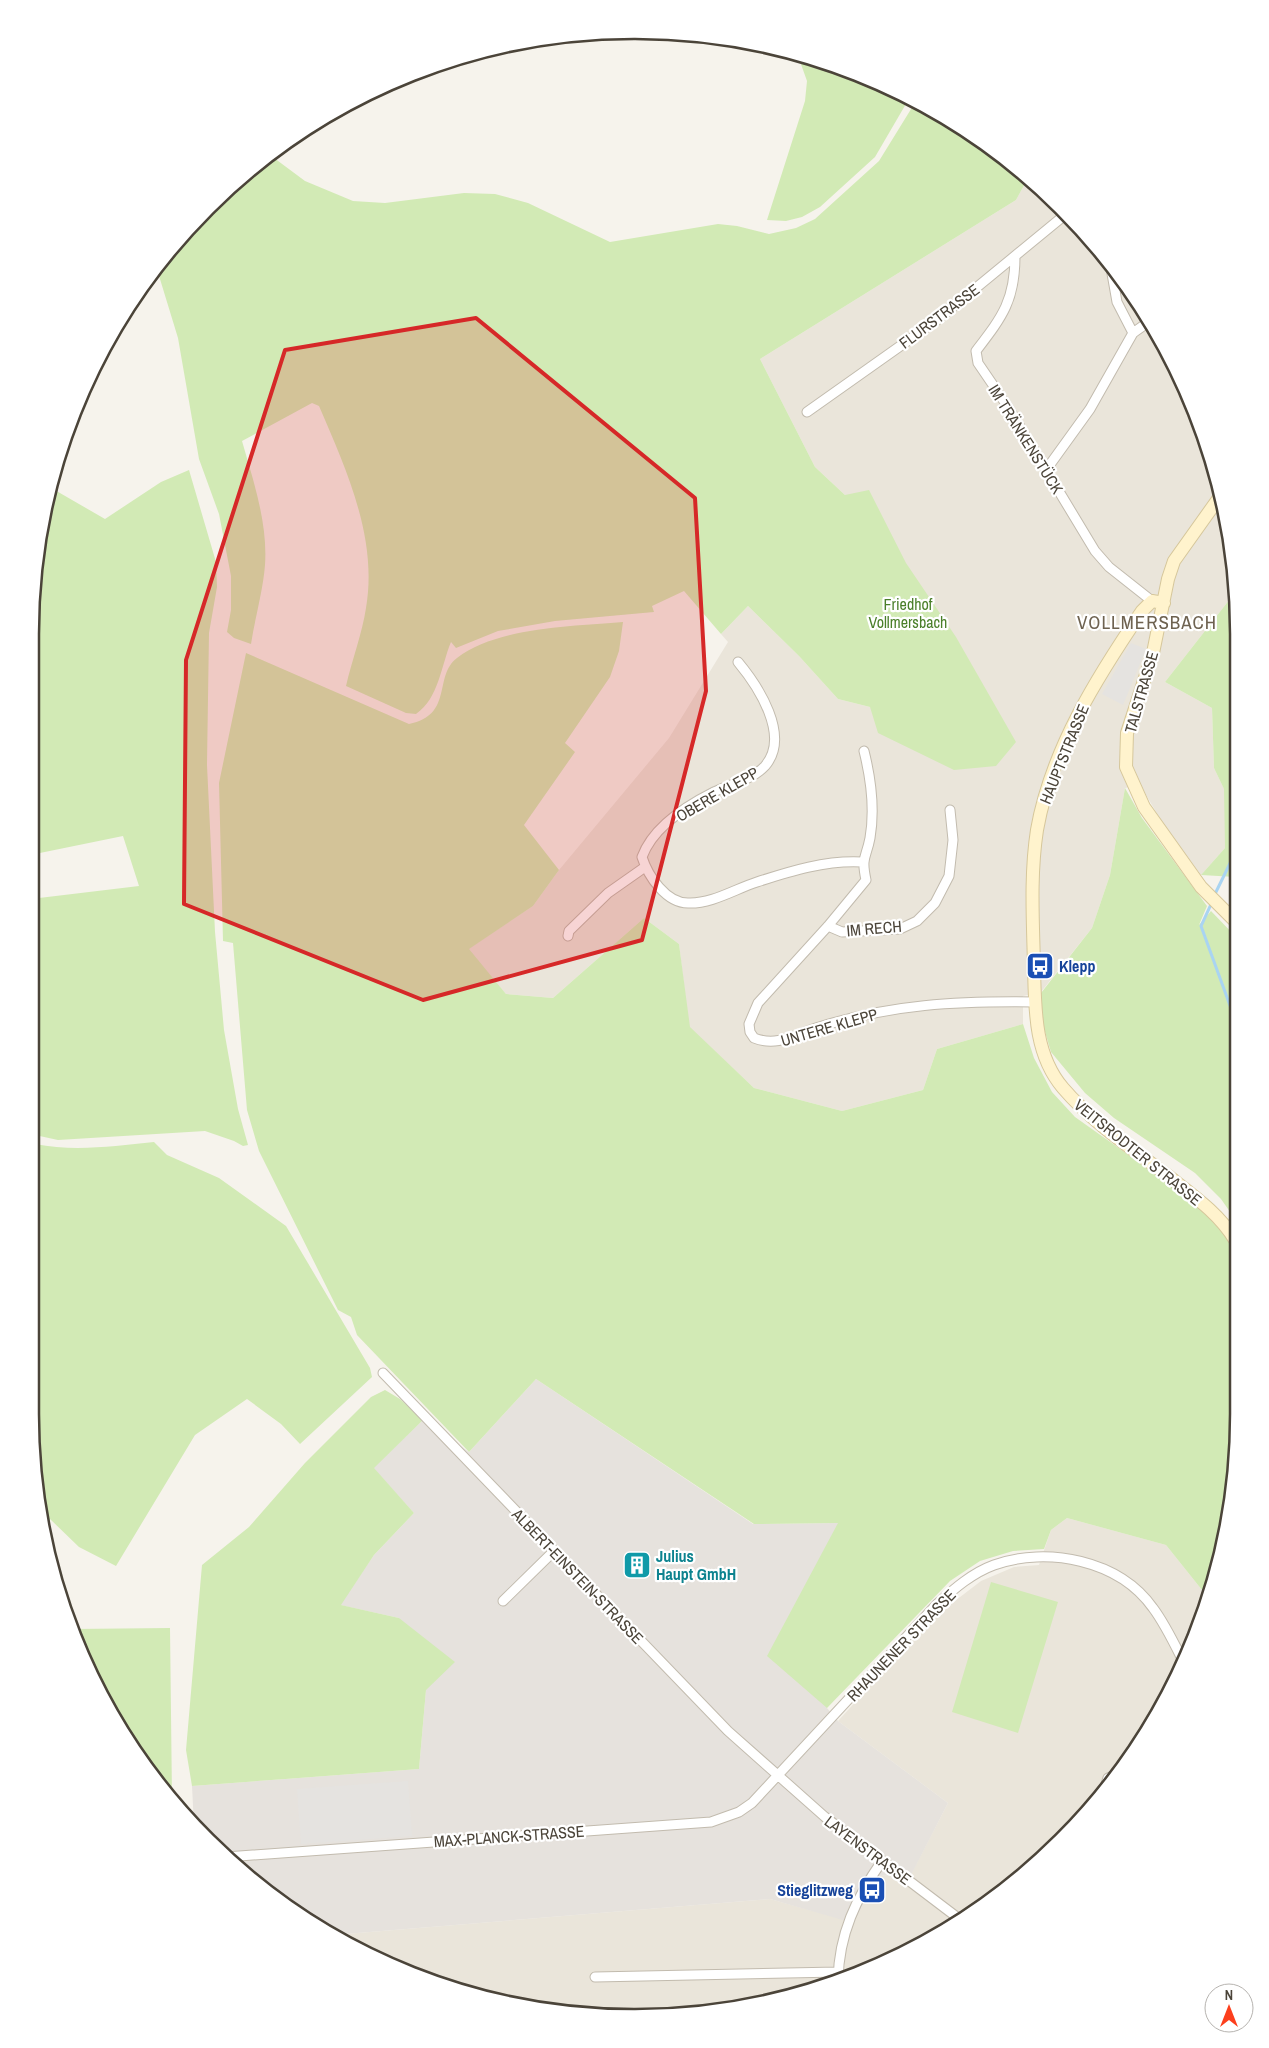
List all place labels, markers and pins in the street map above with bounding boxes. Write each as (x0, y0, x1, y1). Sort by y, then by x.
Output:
bus stop icon: Klepp (1025, 951, 1055, 981)
place label: Klepp (1059, 955, 1095, 977)
place label: Julius Haupt GmbH (656, 1545, 736, 1585)
building icon: Julius Haupt GmbH (622, 1550, 652, 1580)
bus stop icon: Stieglitzweg (857, 1875, 887, 1905)
place label: Stieglitzweg (777, 1879, 853, 1901)

